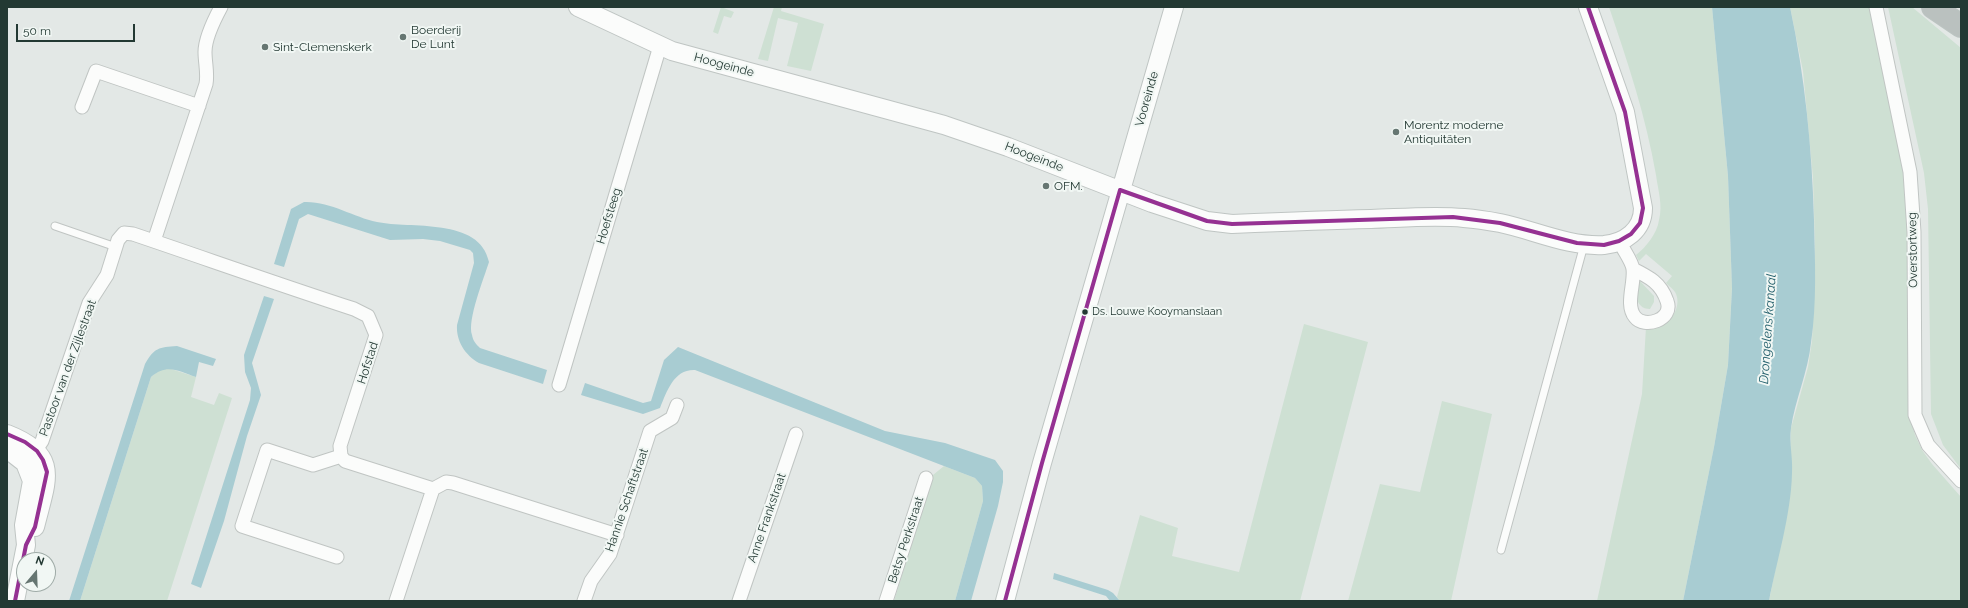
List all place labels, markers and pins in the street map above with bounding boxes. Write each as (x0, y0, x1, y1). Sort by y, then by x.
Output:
place label: Boerderij De Lunt (411, 23, 461, 51)
marker: Boerderij De Lunt (398, 32, 408, 42)
place label: Sint-Clemenskerk (273, 40, 372, 54)
marker: Sint-Clemenskerk (260, 42, 270, 52)
place label: Morentz moderne Antiquitäten (1404, 118, 1503, 146)
marker: Morentz moderne Antiquitäten (1391, 127, 1401, 137)
place label: OFM. (1054, 179, 1083, 193)
marker: OFM. (1041, 181, 1051, 191)
place label: Ds. Louwe Kooymanslaan (1092, 305, 1222, 319)
marker: Ds. Louwe Kooymanslaan (1080, 307, 1090, 317)

